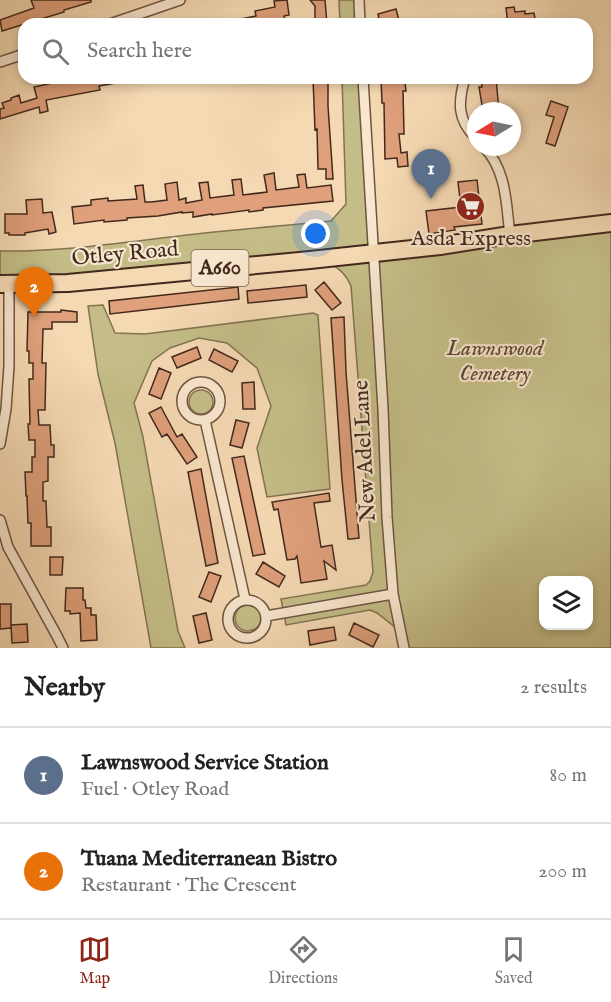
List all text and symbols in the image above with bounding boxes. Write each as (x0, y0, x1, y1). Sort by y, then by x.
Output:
search box (18, 18, 593, 84)
icon: search (39, 35, 72, 68)
text: Search here (87, 37, 192, 65)
north arrow (467, 102, 521, 156)
pin: 1 (412, 150, 450, 199)
supermarket icon: Asda Express (455, 191, 487, 223)
your location (301, 219, 330, 248)
place label: Asda Express (410, 225, 531, 253)
street label: Otley Road (70, 235, 180, 273)
road number: A660 (192, 250, 248, 286)
pin: 2 (15, 268, 54, 317)
park label: Lawnswood Cemetery (446, 335, 545, 388)
street label: New Adel Lane (347, 379, 383, 523)
map controls (539, 576, 593, 630)
button: layers (539, 576, 593, 630)
text: Nearby (24, 671, 105, 704)
text: 2 results (520, 675, 587, 700)
text: Lawnswood Service Station (81, 749, 329, 777)
text: 1 (40, 763, 47, 788)
text: 80 m (550, 763, 587, 788)
text: Fuel · Otley Road (81, 777, 229, 802)
text: Tuana Mediterranean Bistro (81, 845, 337, 873)
text: 2 (39, 859, 48, 884)
text: 200 m (538, 859, 587, 884)
text: Restaurant · The Crescent (81, 873, 297, 898)
tab: Map (78, 933, 111, 989)
tab: Directions (268, 933, 338, 989)
tab: Saved (495, 933, 533, 989)

